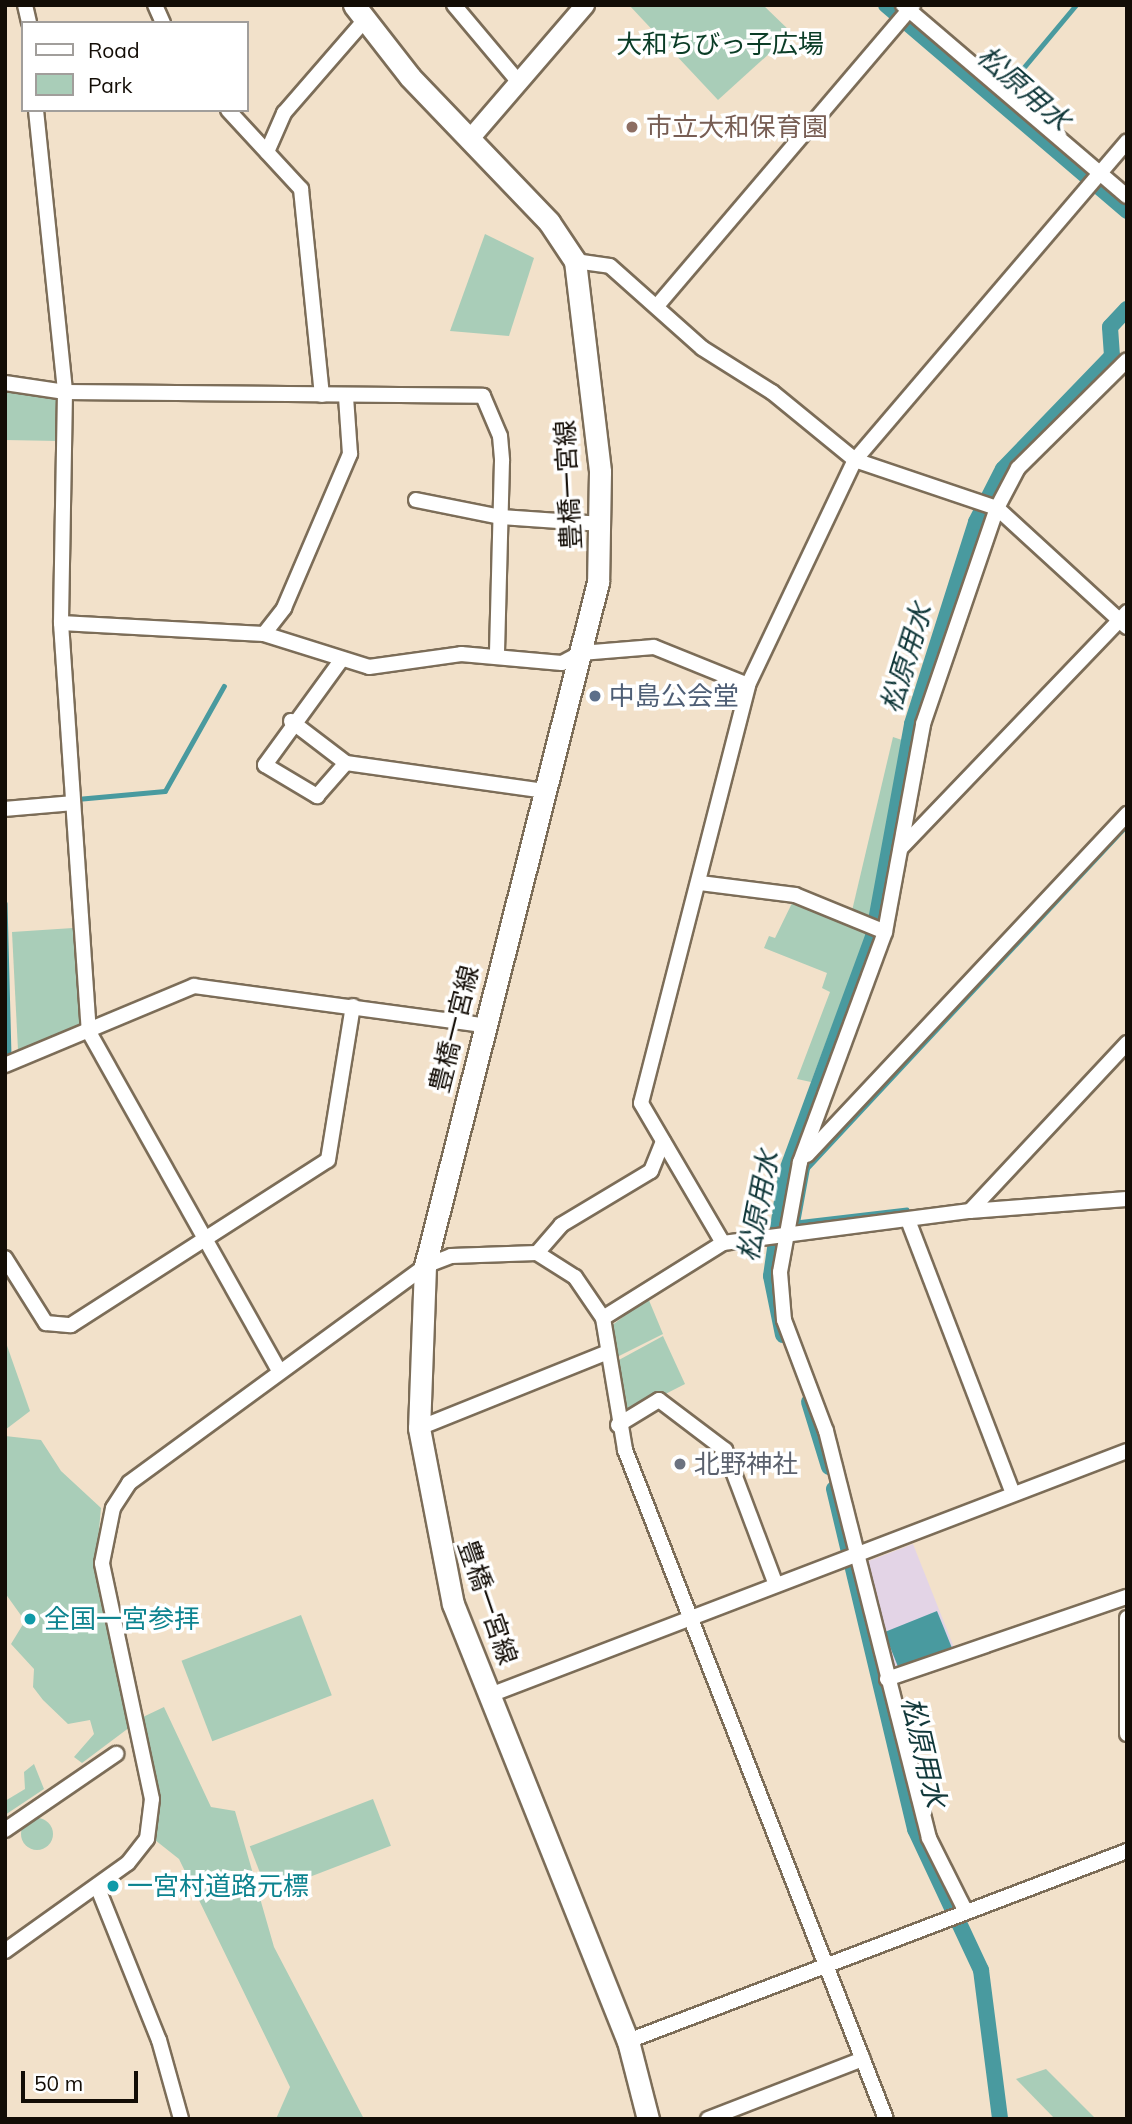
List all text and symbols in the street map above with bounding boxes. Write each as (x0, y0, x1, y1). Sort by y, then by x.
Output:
legend (21, 21, 248, 112)
park label: 大和ちびっ子広場 (616, 28, 824, 60)
text: Road (88, 37, 139, 63)
water label: 松原用水 (971, 39, 1077, 137)
text: Park (88, 72, 132, 98)
place label: 市立大和保育園 (646, 111, 828, 143)
marker: 市立大和保育園 (624, 119, 640, 135)
street label: 豊橋一宮線 (549, 419, 587, 551)
water label: 松原用水 (874, 600, 938, 716)
place label: 中島公会堂 (609, 680, 739, 712)
marker: 中島公会堂 (587, 688, 603, 704)
street label: 豊橋一宮線 (423, 962, 485, 1096)
water label: 松原用水 (731, 1148, 785, 1264)
place label: 北野神社 (694, 1448, 798, 1480)
marker: 北野神社 (672, 1456, 688, 1472)
street label: 豊橋一宮線 (452, 1535, 524, 1669)
place label: 全国一宮参拝 (44, 1603, 200, 1635)
marker: 全国一宮参拝 (22, 1611, 38, 1627)
water label: 松原用水 (895, 1694, 953, 1810)
place label: 一宮村道路元標 (127, 1870, 309, 1902)
marker: 一宮村道路元標 (105, 1878, 121, 1894)
scale bar (24, 2058, 142, 2102)
text: 50 m (34, 2070, 83, 2096)

